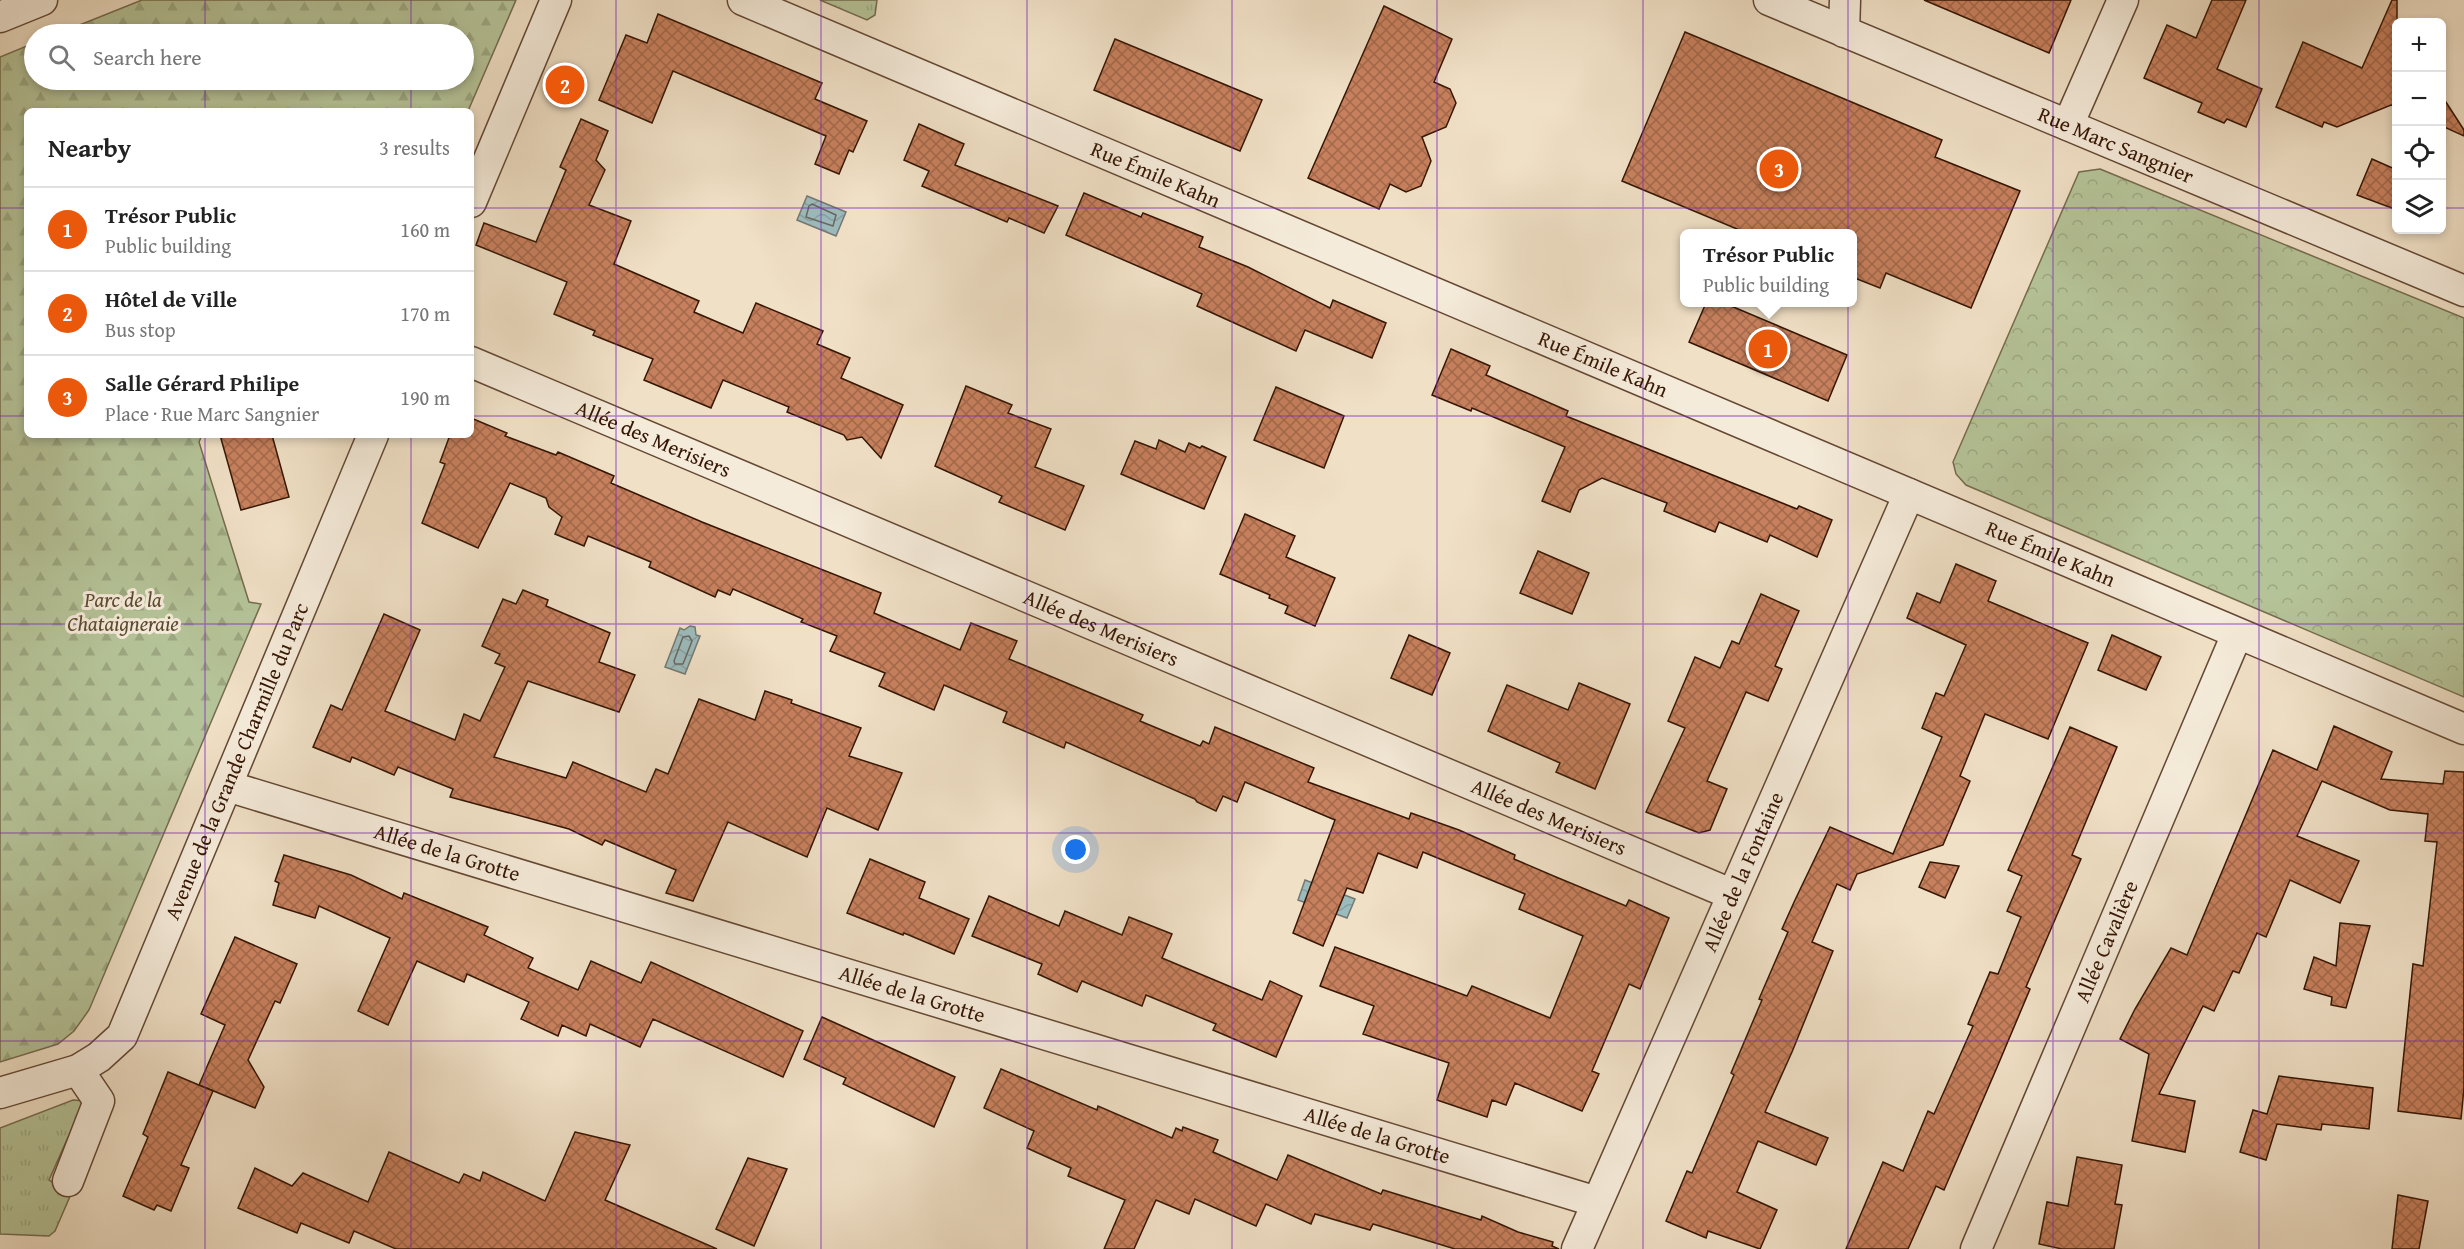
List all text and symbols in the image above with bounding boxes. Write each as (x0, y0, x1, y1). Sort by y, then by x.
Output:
map controls (2392, 18, 2446, 234)
button: + (2392, 18, 2446, 72)
search box (24, 24, 474, 90)
icon: search (45, 41, 78, 74)
text: Search here (93, 41, 202, 73)
pin: 2 (546, 62, 584, 107)
button: − (2392, 72, 2446, 126)
street label: Rue Marc Sangnier (2033, 98, 2199, 191)
button: locate (2392, 126, 2446, 180)
text: Nearby (48, 128, 131, 167)
text: 3 results (379, 133, 450, 162)
street label: Rue Émile Kahn (1086, 133, 1225, 216)
pin: 3 (1760, 146, 1798, 192)
button: layers (2392, 180, 2446, 234)
text: Trésor Public (105, 199, 236, 231)
text: 1 (62, 215, 73, 244)
text: 160 m (400, 215, 450, 244)
popup (1680, 229, 1857, 307)
text: Public building (105, 231, 231, 260)
text: Trésor Public (1703, 238, 1834, 270)
text: Public building (1703, 270, 1829, 299)
text: Hôtel de Ville (105, 283, 237, 315)
text: 2 (62, 299, 73, 328)
text: 170 m (400, 299, 450, 328)
text: Bus stop (105, 315, 176, 344)
street label: Rue Émile Kahn (1534, 323, 1673, 405)
pin: 1 (1748, 326, 1788, 372)
text: Salle Gérard Philipe (105, 367, 299, 399)
text: 3 (62, 383, 73, 412)
text: 190 m (400, 383, 450, 412)
street label: Allée des Merisiers (571, 392, 736, 485)
text: Place · Rue Marc Sangnier (105, 399, 319, 428)
street label: Rue Émile Kahn (1981, 512, 2120, 595)
street label: Allée des Merisiers (1019, 581, 1184, 674)
park label: Parc de la Chataigneraie (67, 584, 179, 639)
street label: Avenue de la Grande Charmille du Parc (156, 598, 316, 924)
street label: Allée des Merisiers (1467, 770, 1631, 863)
street label: Allée de la Fontaine (1694, 787, 1791, 957)
street label: Allée de la Grotte (370, 816, 524, 889)
your location (1061, 835, 1090, 864)
street label: Allée Cavalière (2066, 875, 2146, 1007)
street label: Allée de la Grotte (835, 957, 989, 1030)
street label: Allée de la Grotte (1300, 1098, 1454, 1172)

